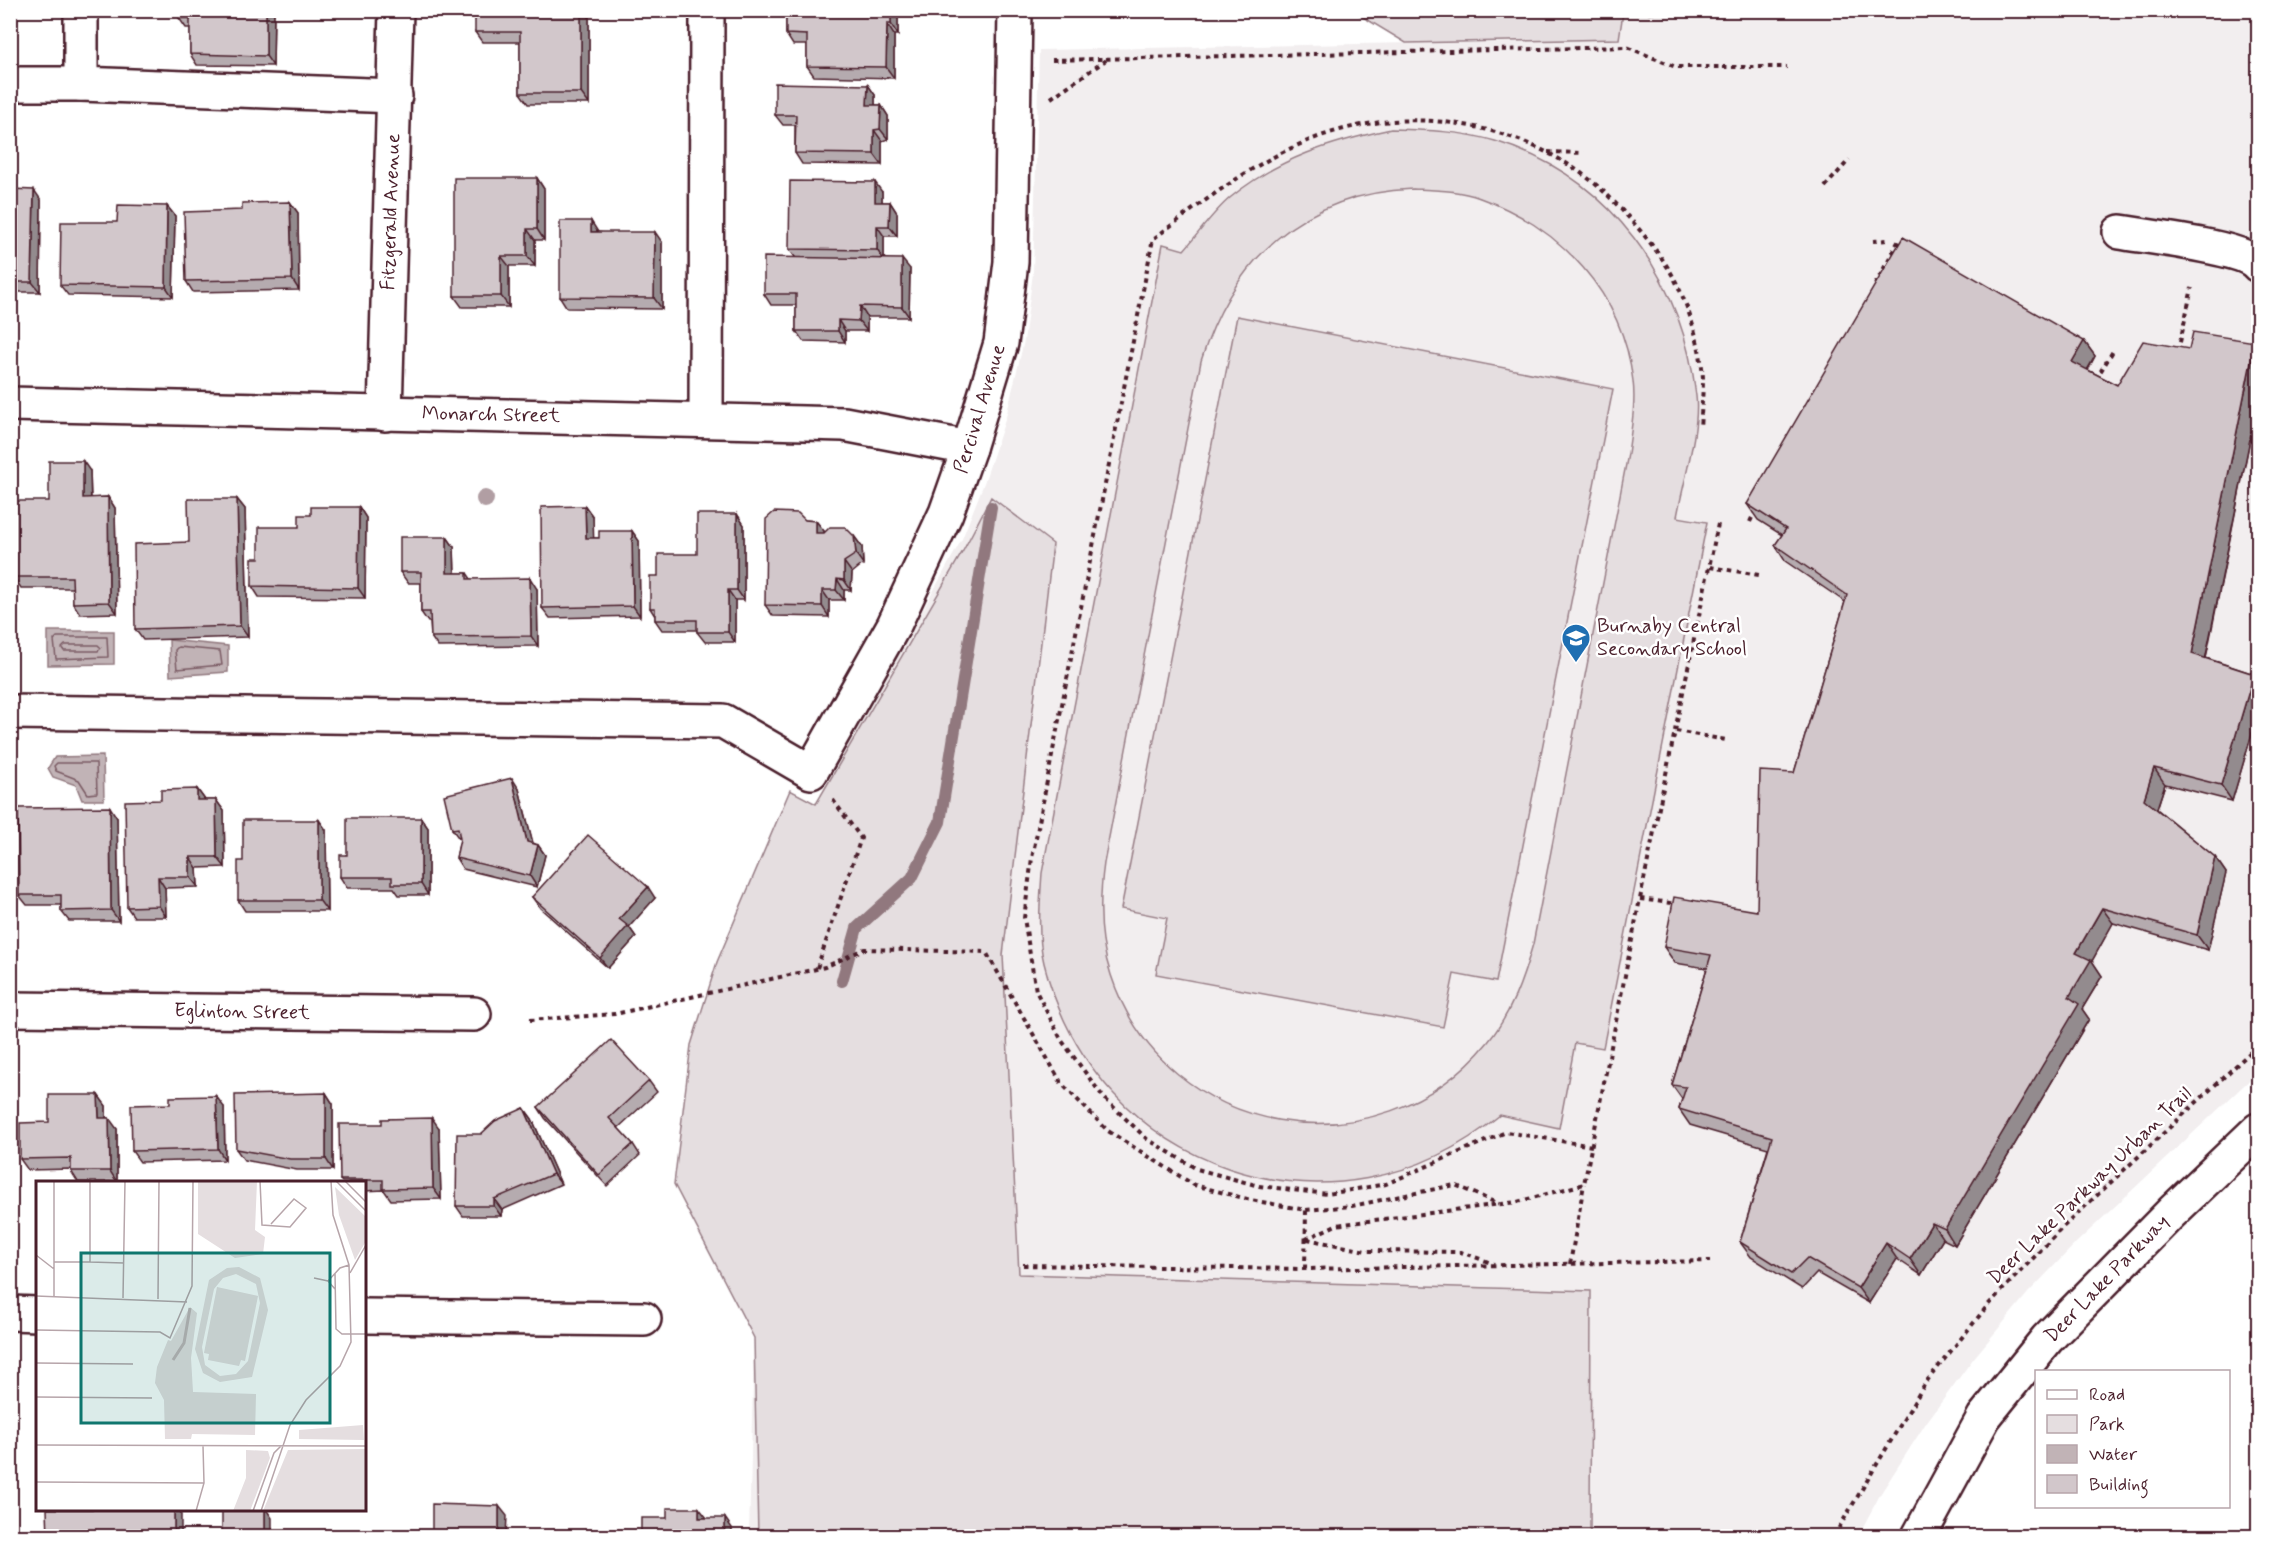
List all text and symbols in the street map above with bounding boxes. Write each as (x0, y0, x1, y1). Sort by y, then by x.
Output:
street label: Fitzgerald Avenue (375, 133, 407, 291)
street label: Percival Avenue (948, 341, 1013, 477)
street label: Monarch Street (422, 400, 561, 430)
place label: Burnaby Central Secondary School (1597, 613, 1747, 663)
school or university icon: Burnaby Central Secondary School (1560, 622, 1592, 664)
street label: Eglinton Street (174, 997, 310, 1027)
street label: Deer Lake Parkway Urban Trail (1984, 1083, 2196, 1289)
inset map (36, 1181, 366, 1511)
street label: Deer Lake Parkway (2040, 1211, 2174, 1347)
legend (2035, 1370, 2230, 1508)
text: Road (2089, 1383, 2125, 1407)
text: Park (2089, 1413, 2125, 1437)
text: Water (2089, 1443, 2138, 1467)
text: Building (2089, 1473, 2149, 1499)

